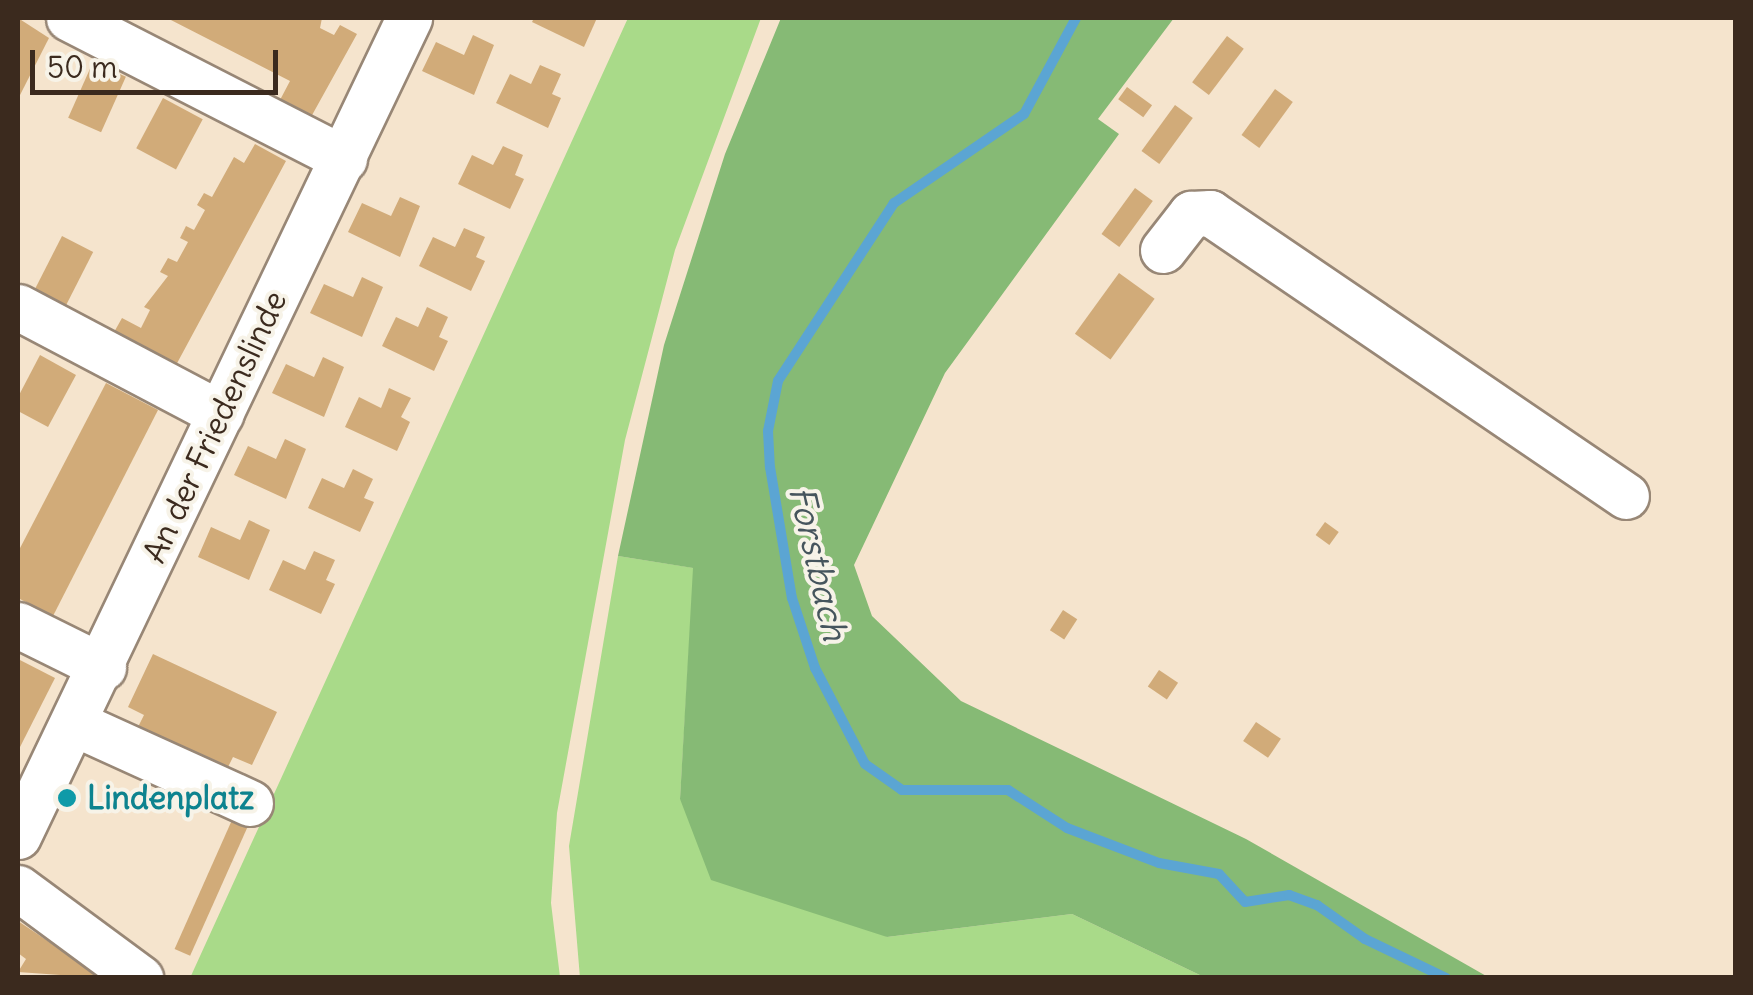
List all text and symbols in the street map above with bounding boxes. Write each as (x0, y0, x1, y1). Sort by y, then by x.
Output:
scale bar (35, 30, 282, 92)
text: 50 m (47, 48, 117, 86)
street label: An der Friedenslinde (135, 285, 295, 569)
water label: Forstbach (781, 482, 857, 644)
place label: Lindenplatz (87, 779, 254, 817)
marker: Lindenplatz (56, 787, 78, 809)

